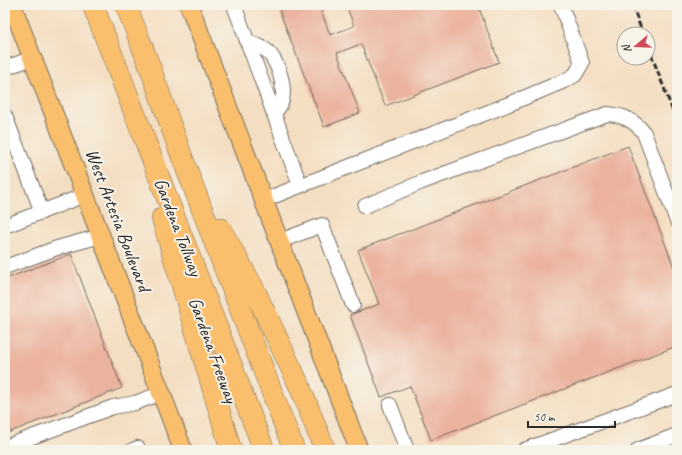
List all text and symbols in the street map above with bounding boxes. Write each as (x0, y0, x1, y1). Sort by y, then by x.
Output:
north arrow (616, 26, 656, 66)
text: N (618, 42, 634, 55)
street label: West Artesia Boulevard (80, 145, 157, 298)
street label: Gardena Tollway (148, 175, 208, 281)
street label: Gardena Freeway (183, 294, 244, 408)
scale bar (528, 403, 615, 429)
text: 50 m (534, 409, 556, 425)

